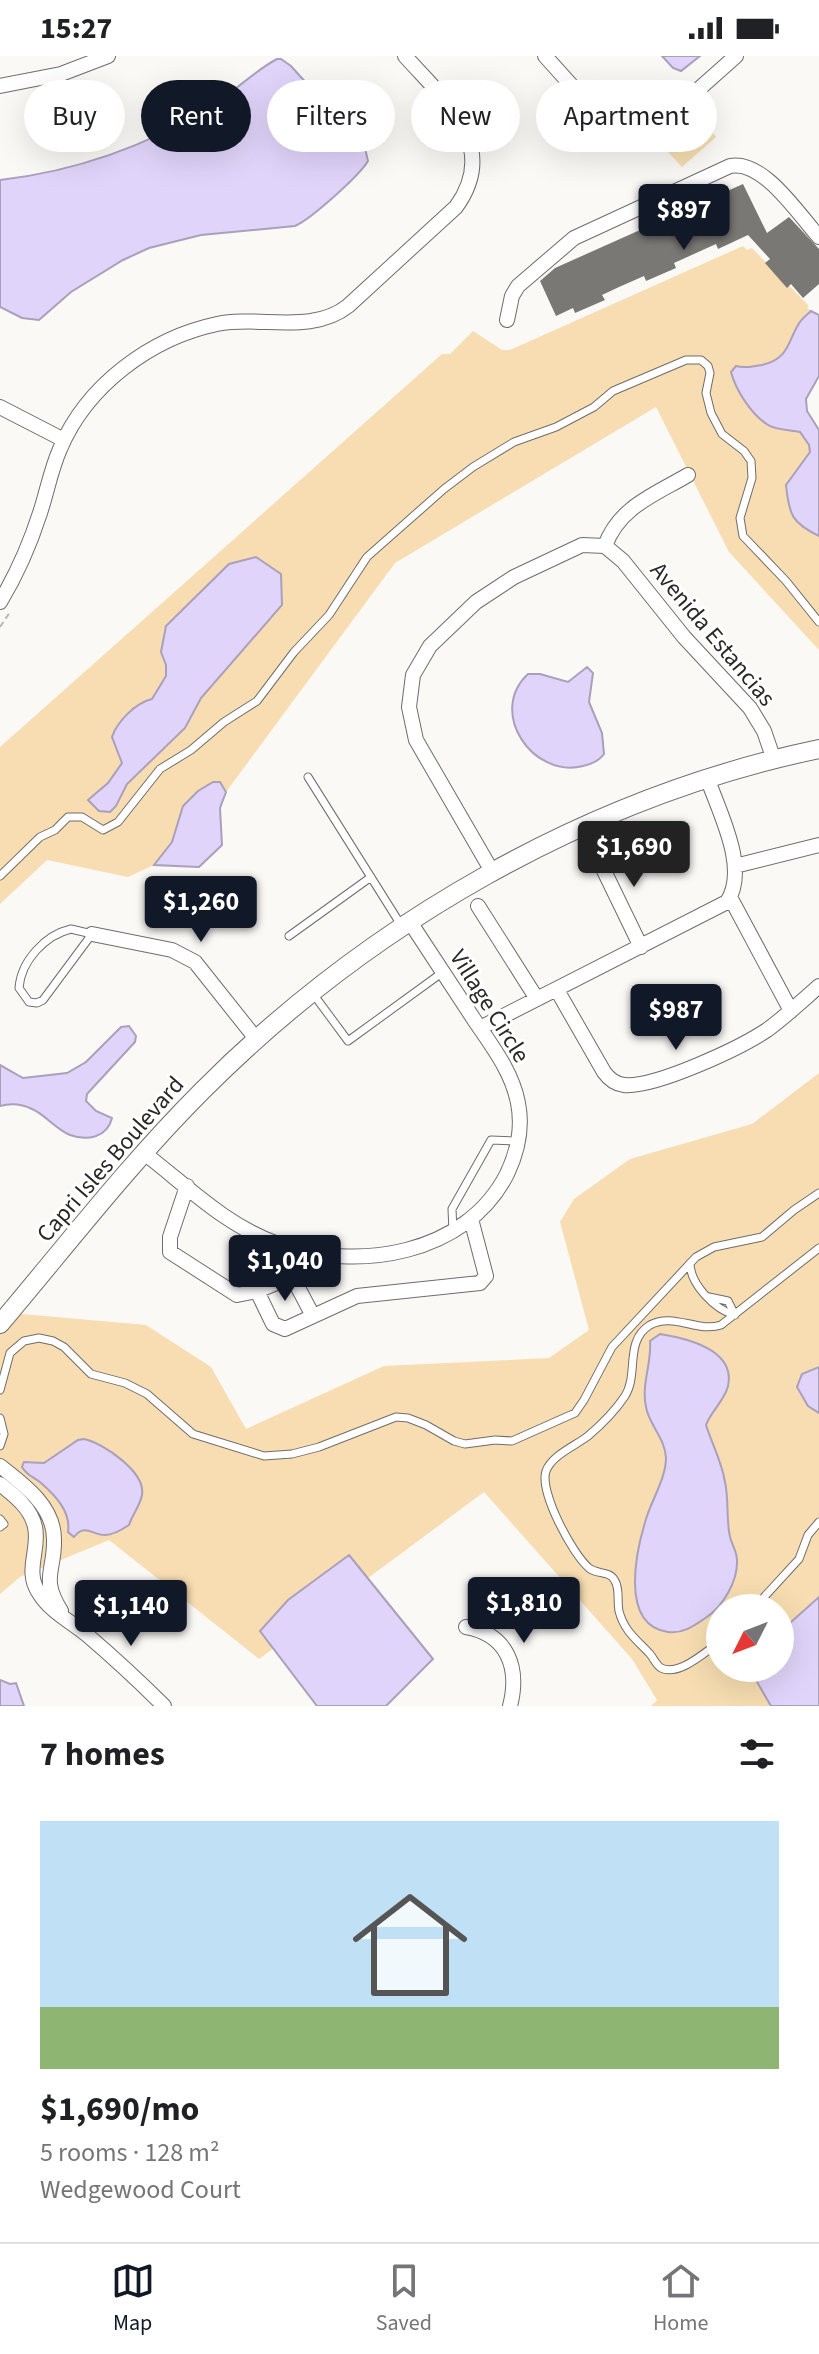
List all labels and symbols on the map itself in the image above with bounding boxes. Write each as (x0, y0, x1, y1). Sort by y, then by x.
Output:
pin: $897 (637, 184, 731, 252)
street label: Avenida Estancias (642, 554, 784, 714)
pin: $1,690 (569, 821, 699, 889)
pin: $1,260 (136, 876, 266, 944)
street label: Village Circle (441, 943, 538, 1070)
pin: $987 (629, 984, 723, 1052)
street label: Capri Isles Boulevard (28, 1069, 192, 1250)
pin: $1,040 (220, 1235, 350, 1303)
pin: $1,810 (459, 1577, 589, 1645)
pin: $1,140 (66, 1580, 196, 1648)
north arrow (706, 1594, 794, 1682)

